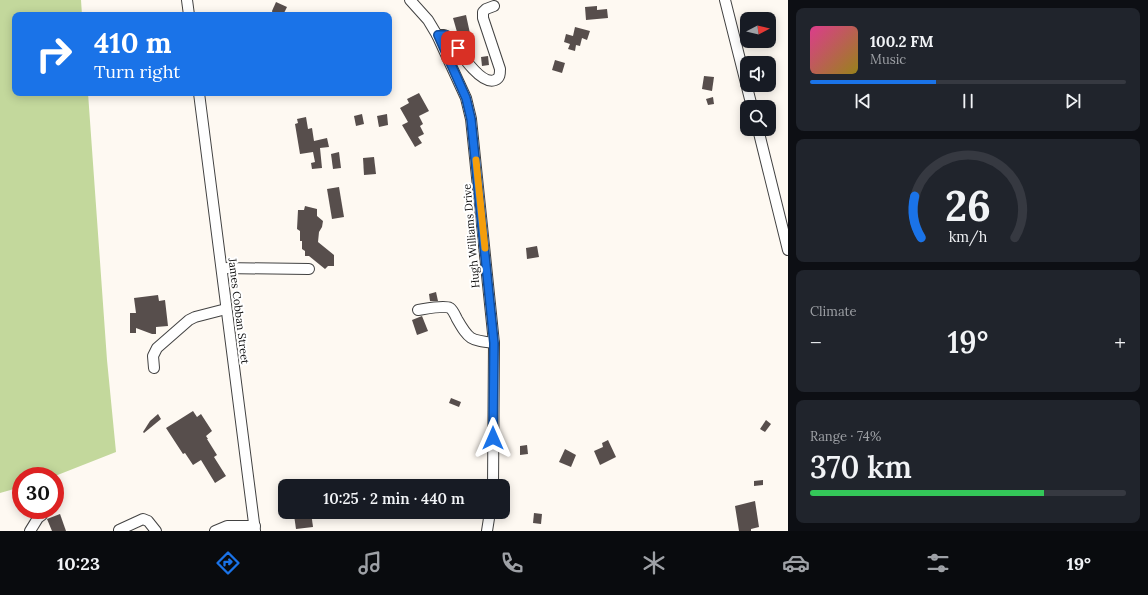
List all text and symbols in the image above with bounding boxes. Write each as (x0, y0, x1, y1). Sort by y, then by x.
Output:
north arrow (740, 12, 776, 48)
map controls (740, 12, 776, 136)
text: 410 m (94, 25, 172, 61)
icon: right (28, 28, 80, 80)
pin (441, 31, 475, 65)
text: 100.2 FM (870, 32, 934, 51)
icon: arrive (447, 37, 469, 59)
text: Music (870, 51, 906, 68)
button: sound (740, 56, 776, 92)
text: Turn right (94, 60, 180, 83)
icon: previous (852, 90, 874, 112)
icon: pause (957, 90, 979, 112)
icon: next (1062, 90, 1084, 112)
button: search (740, 100, 776, 136)
text: 26 (945, 179, 991, 232)
street label: Hugh Williams Drive (459, 183, 483, 289)
text: km/h (949, 228, 988, 247)
street label: James Cobban Street (225, 256, 253, 366)
text: Climate (810, 303, 857, 320)
text: 19° (948, 323, 988, 361)
text: − (810, 328, 822, 356)
text: + (1114, 328, 1126, 356)
position arrow (472, 417, 514, 459)
text: Range · 74% (810, 428, 881, 445)
text: 370 km (810, 448, 912, 486)
speed limit sign: 30 (12, 467, 64, 519)
text: 10:25 · 2 min · 440 m (323, 489, 465, 508)
icon: directions (214, 549, 242, 577)
icon: music (356, 549, 384, 577)
icon: phone (498, 549, 526, 577)
icon: climate (640, 549, 668, 577)
icon: car (782, 549, 810, 577)
icon: filters (924, 549, 952, 577)
text: 10:23 (57, 552, 100, 575)
text: 19° (1066, 552, 1091, 575)

